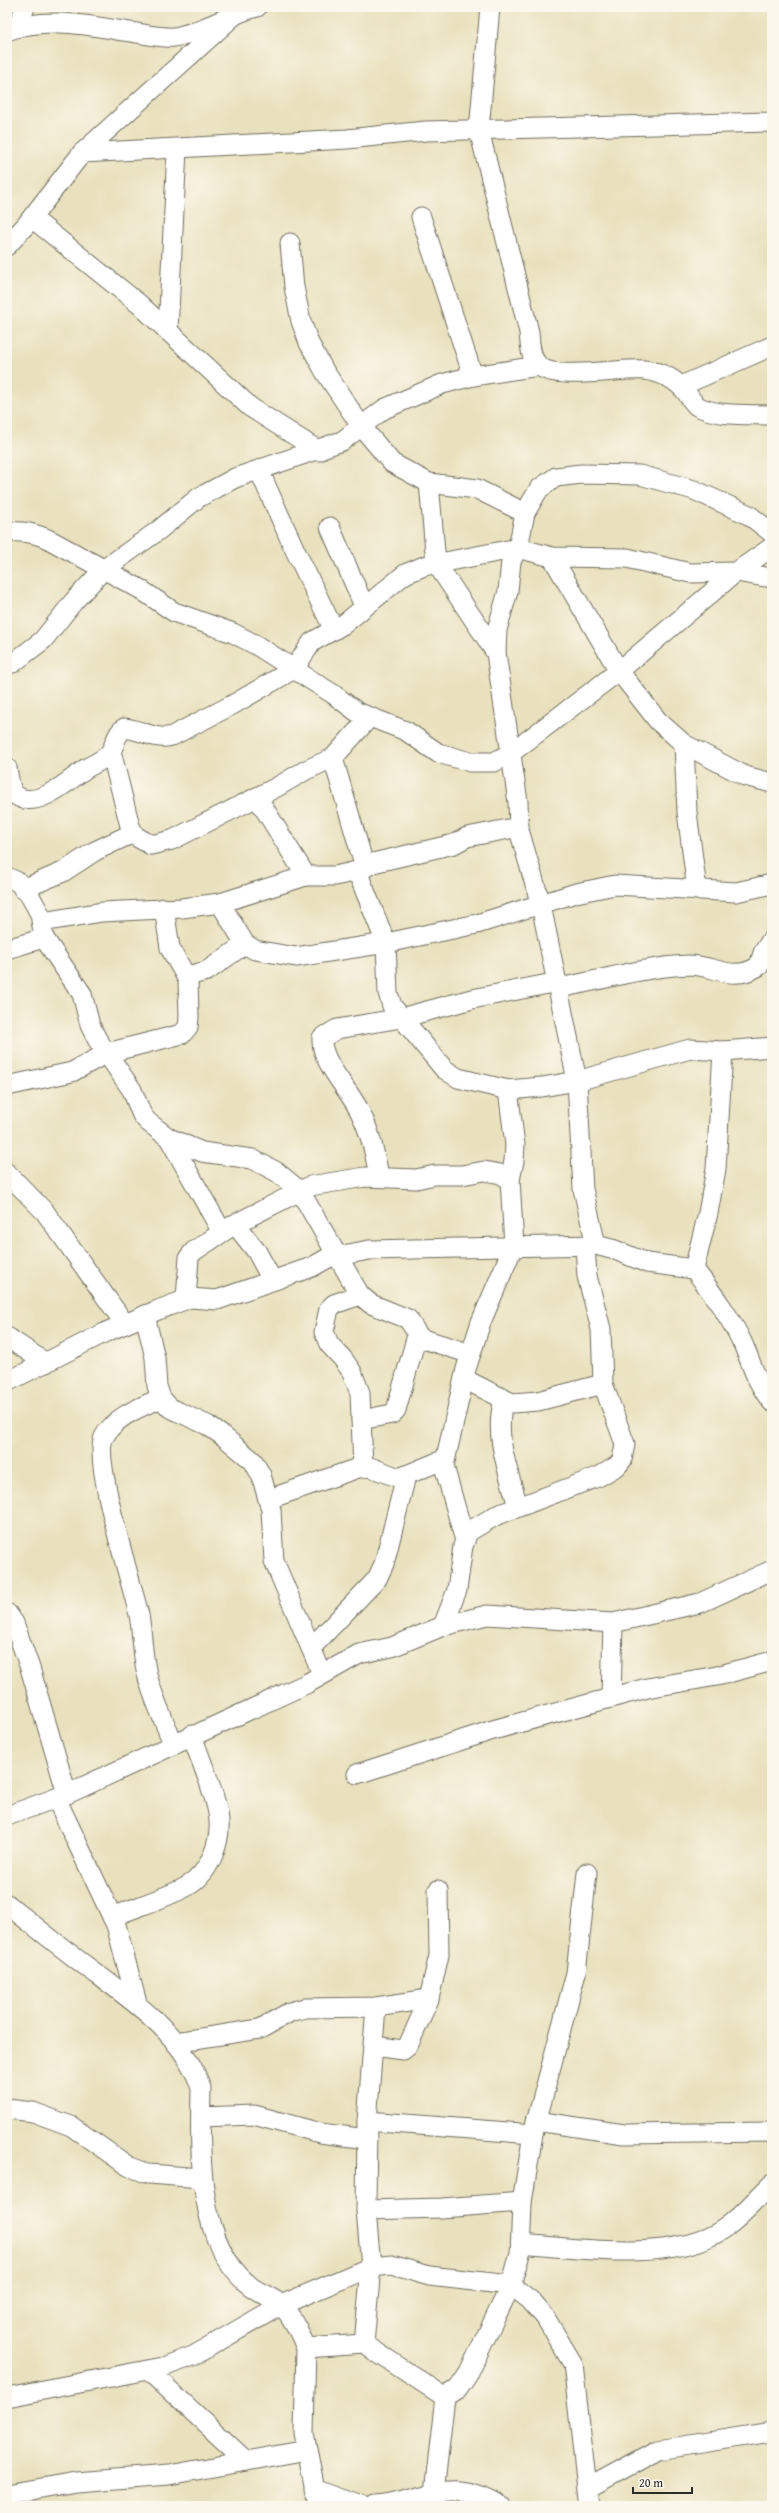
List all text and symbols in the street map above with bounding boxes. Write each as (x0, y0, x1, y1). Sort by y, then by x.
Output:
scale bar (633, 2469, 692, 2495)
text: 20 m (639, 2474, 663, 2491)

